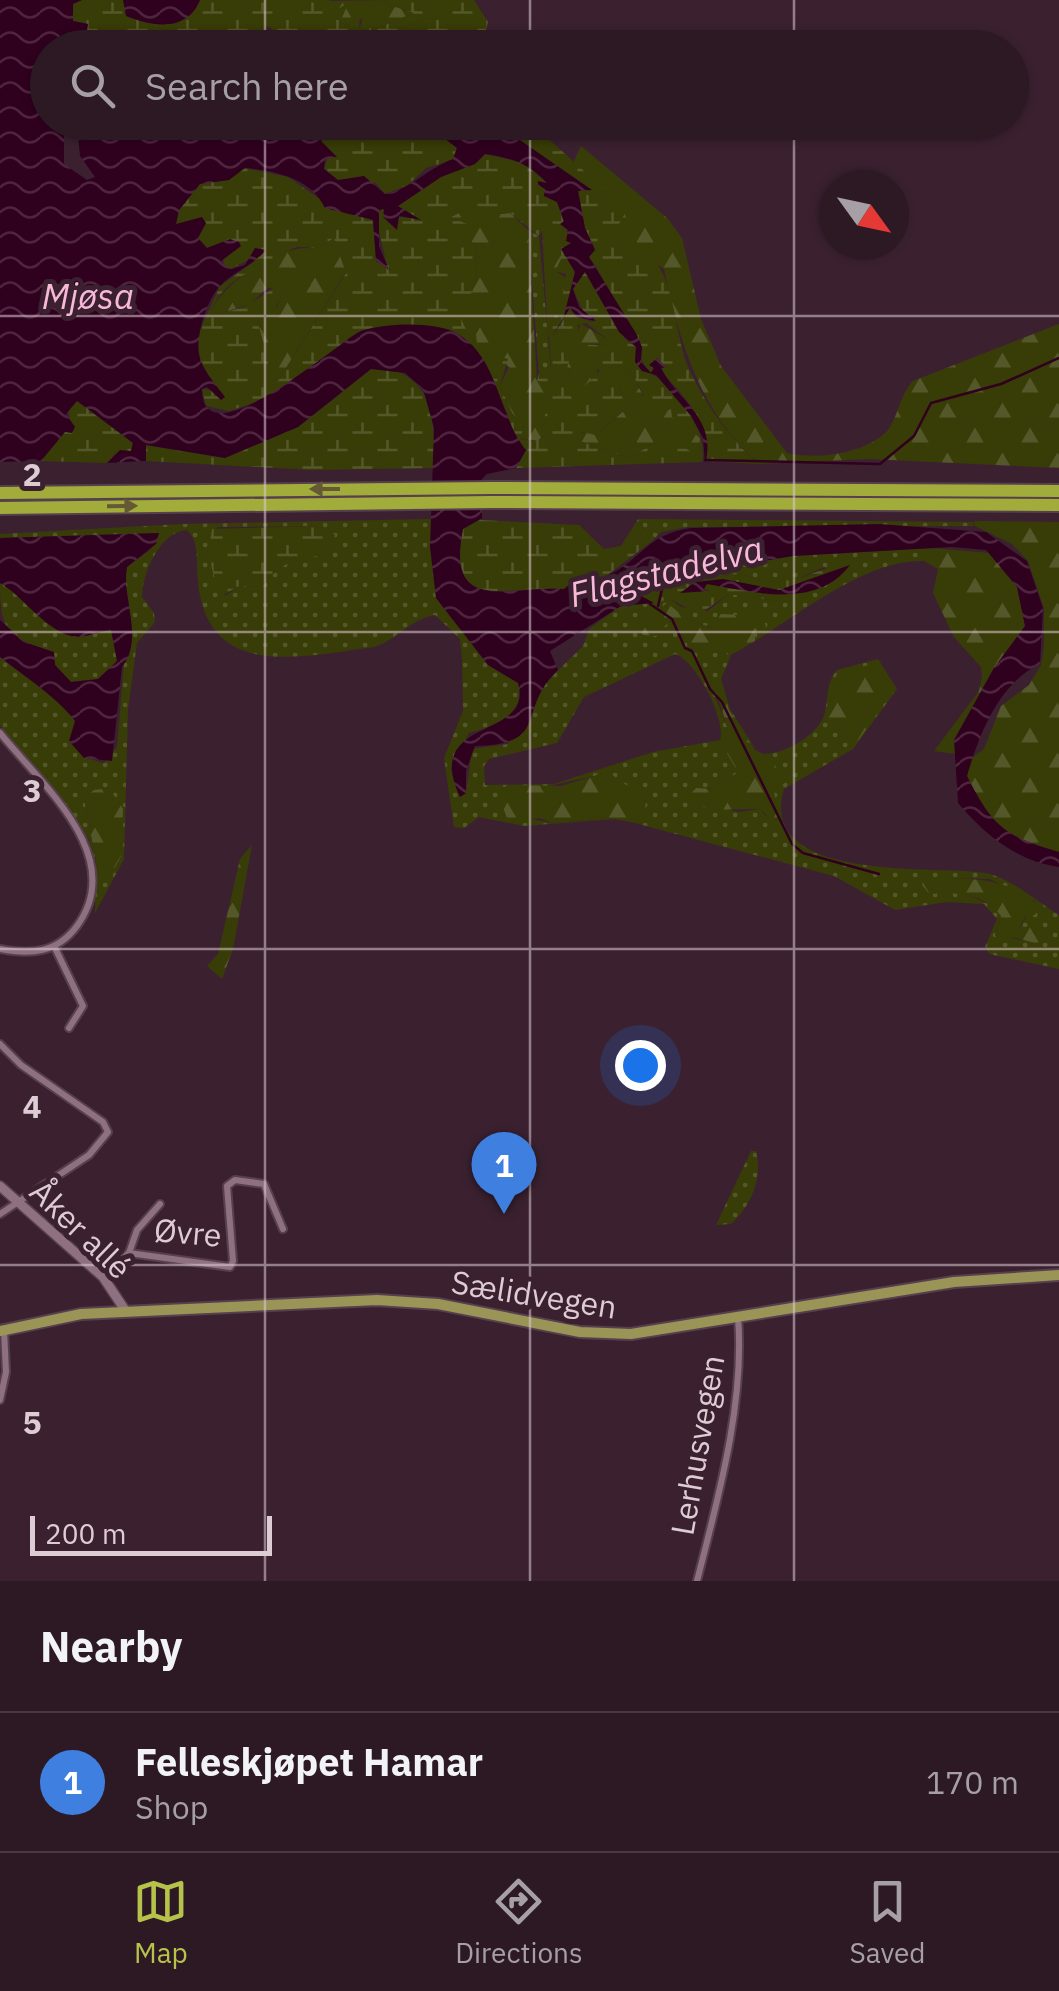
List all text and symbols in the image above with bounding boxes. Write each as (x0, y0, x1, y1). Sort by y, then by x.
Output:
search box (30, 30, 1029, 140)
icon: search (65, 58, 120, 113)
text: Search here (145, 61, 349, 110)
north arrow (819, 170, 909, 260)
water label: Mjøsa (42, 273, 134, 319)
text: 2 (22, 453, 42, 495)
one-way arrow (308, 481, 340, 497)
one-way arrow (107, 498, 139, 514)
water label: Flagstadelva (564, 525, 768, 617)
text: 3 (22, 769, 42, 811)
your location (615, 1040, 666, 1091)
text: 4 (22, 1085, 42, 1127)
pin: 1 (472, 1132, 536, 1214)
street label: Åker allé (21, 1170, 141, 1288)
street label: Øvre (153, 1208, 223, 1256)
street label: Sælidvegen (448, 1260, 620, 1328)
street label: Lerhusvegen (661, 1352, 733, 1538)
text: 5 (22, 1401, 42, 1443)
scale bar (30, 1511, 272, 1556)
text: 200 m (45, 1515, 126, 1552)
text: Nearby (40, 1619, 182, 1674)
text: Felleskjøpet Hamar (135, 1737, 483, 1786)
text: 1 (63, 1761, 82, 1803)
text: 170 m (926, 1761, 1019, 1803)
text: Shop (135, 1786, 208, 1828)
tab: Map (133, 1874, 188, 1971)
tab: Directions (455, 1874, 583, 1971)
tab: Saved (849, 1874, 926, 1971)

